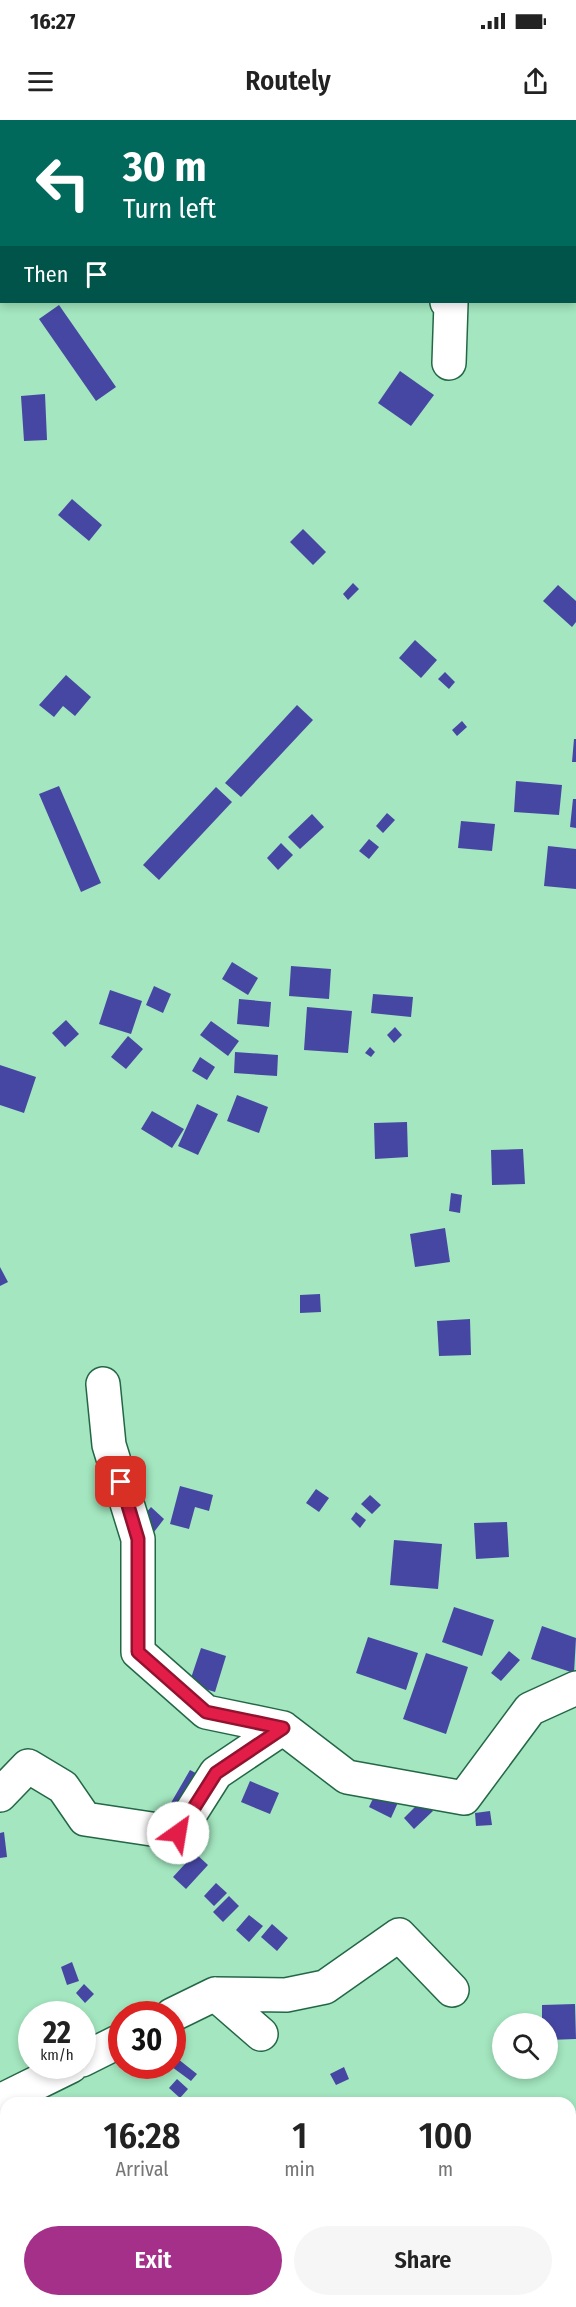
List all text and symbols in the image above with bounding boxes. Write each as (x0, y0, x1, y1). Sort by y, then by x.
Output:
text: 16:27 (30, 8, 75, 35)
icon: menu (24, 65, 57, 98)
text: Routely (245, 65, 331, 97)
icon: share (519, 65, 552, 98)
text: 30 m (123, 142, 207, 192)
icon: left (24, 144, 102, 222)
text: Turn left (123, 193, 216, 225)
icon: arrive (80, 258, 113, 291)
text: Then (24, 261, 68, 288)
pin (95, 1456, 146, 1507)
icon: arrive (104, 1465, 137, 1498)
position arrow (146, 1801, 210, 1865)
speed limit sign: 30 (108, 2001, 186, 2079)
map controls (492, 2013, 558, 2079)
button: search (492, 2013, 558, 2079)
text: 22 (43, 2015, 71, 2051)
text: km/h (40, 2046, 74, 2064)
text: 16:28 (104, 2114, 181, 2158)
text: 1 (292, 2114, 307, 2158)
text: 100 (419, 2114, 472, 2158)
text: Arrival (116, 2157, 169, 2181)
text: min (284, 2157, 315, 2181)
text: m (438, 2157, 453, 2181)
button: Exit (24, 2226, 282, 2295)
button: Share (294, 2226, 552, 2295)

